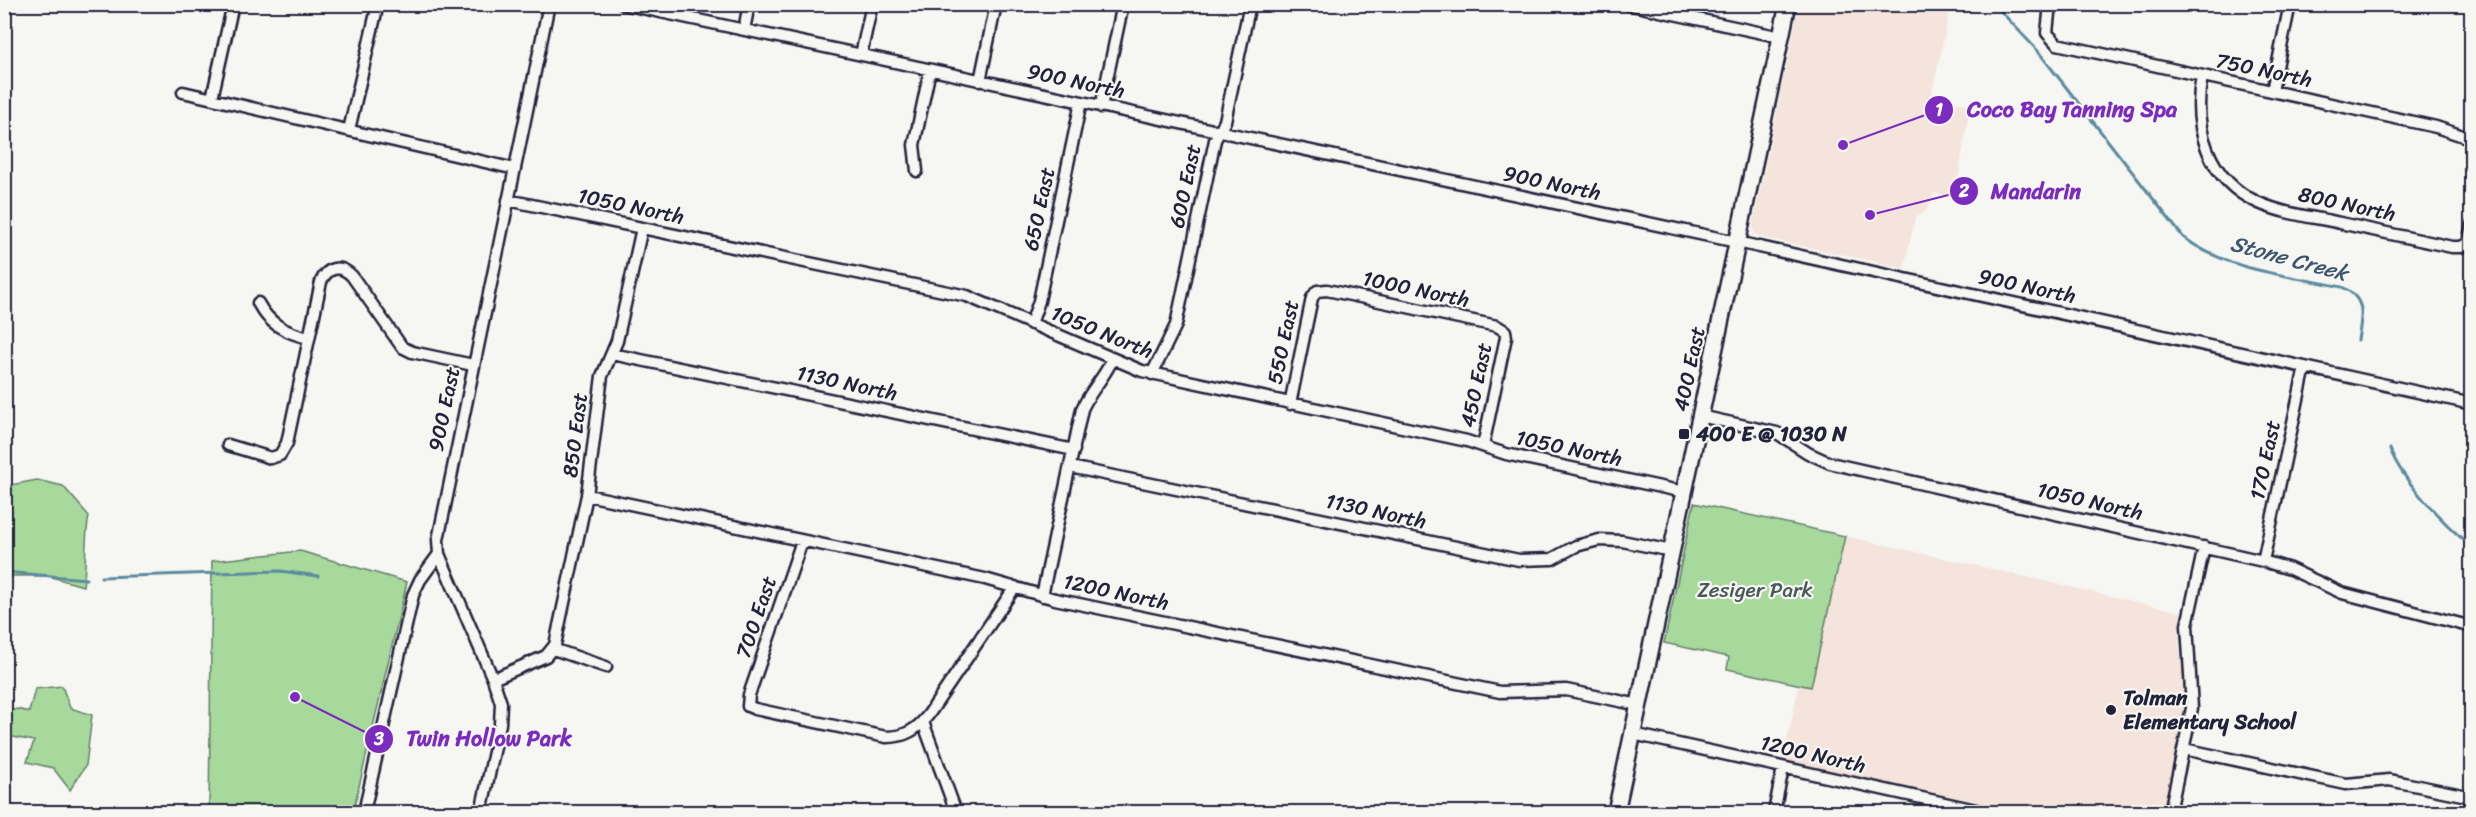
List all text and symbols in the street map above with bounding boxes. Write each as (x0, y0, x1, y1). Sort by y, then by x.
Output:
street label: 750 North (2212, 41, 2316, 99)
street label: 900 North (1024, 52, 1128, 110)
callout: Coco Bay Tanning Spa (1924, 90, 2189, 130)
text: Coco Bay Tanning Spa (1966, 90, 2178, 129)
text: 1 (1935, 94, 1943, 126)
street label: 600 East (1158, 140, 1212, 232)
street label: 900 North (1500, 154, 1604, 212)
street label: 650 East (1012, 164, 1066, 254)
callout: Mandarin (1949, 171, 2093, 211)
text: Mandarin (1990, 172, 2081, 211)
text: 2 (1958, 175, 1970, 207)
street label: 800 North (2295, 175, 2399, 233)
street label: 1050 North (574, 176, 688, 236)
water label: Stone Creek (2226, 224, 2355, 293)
street label: 900 North (1975, 257, 2079, 315)
street label: 1000 North (1359, 259, 1473, 319)
street label: 1050 North (1045, 294, 1159, 370)
street label: 550 East (1256, 296, 1310, 388)
street label: 400 East (1661, 323, 1717, 415)
street label: 450 East (1449, 339, 1503, 431)
street label: 1130 North (793, 354, 901, 412)
street label: 900 East (416, 363, 472, 455)
street label: 850 East (551, 390, 599, 480)
place label: 400 E @ 1030 N (1695, 415, 1847, 453)
street label: 170 East (2238, 417, 2292, 503)
street label: 1050 North (1512, 418, 1626, 478)
marker: 400 E @ 1030 N (1677, 427, 1691, 441)
street label: 1050 North (2033, 470, 2147, 532)
street label: 1130 North (1322, 482, 1430, 540)
street label: 1200 North (1060, 562, 1172, 622)
street label: 700 East (724, 571, 788, 663)
park label: Zesiger Park (1697, 571, 1813, 609)
place label: Tolman Elementary School (2123, 679, 2297, 741)
marker: Tolman Elementary School (2104, 703, 2118, 717)
callout: Twin Hollow Park (364, 719, 583, 759)
text: Twin Hollow Park (406, 719, 573, 758)
text: 3 (373, 723, 384, 755)
street label: 1200 North (1757, 723, 1869, 785)

